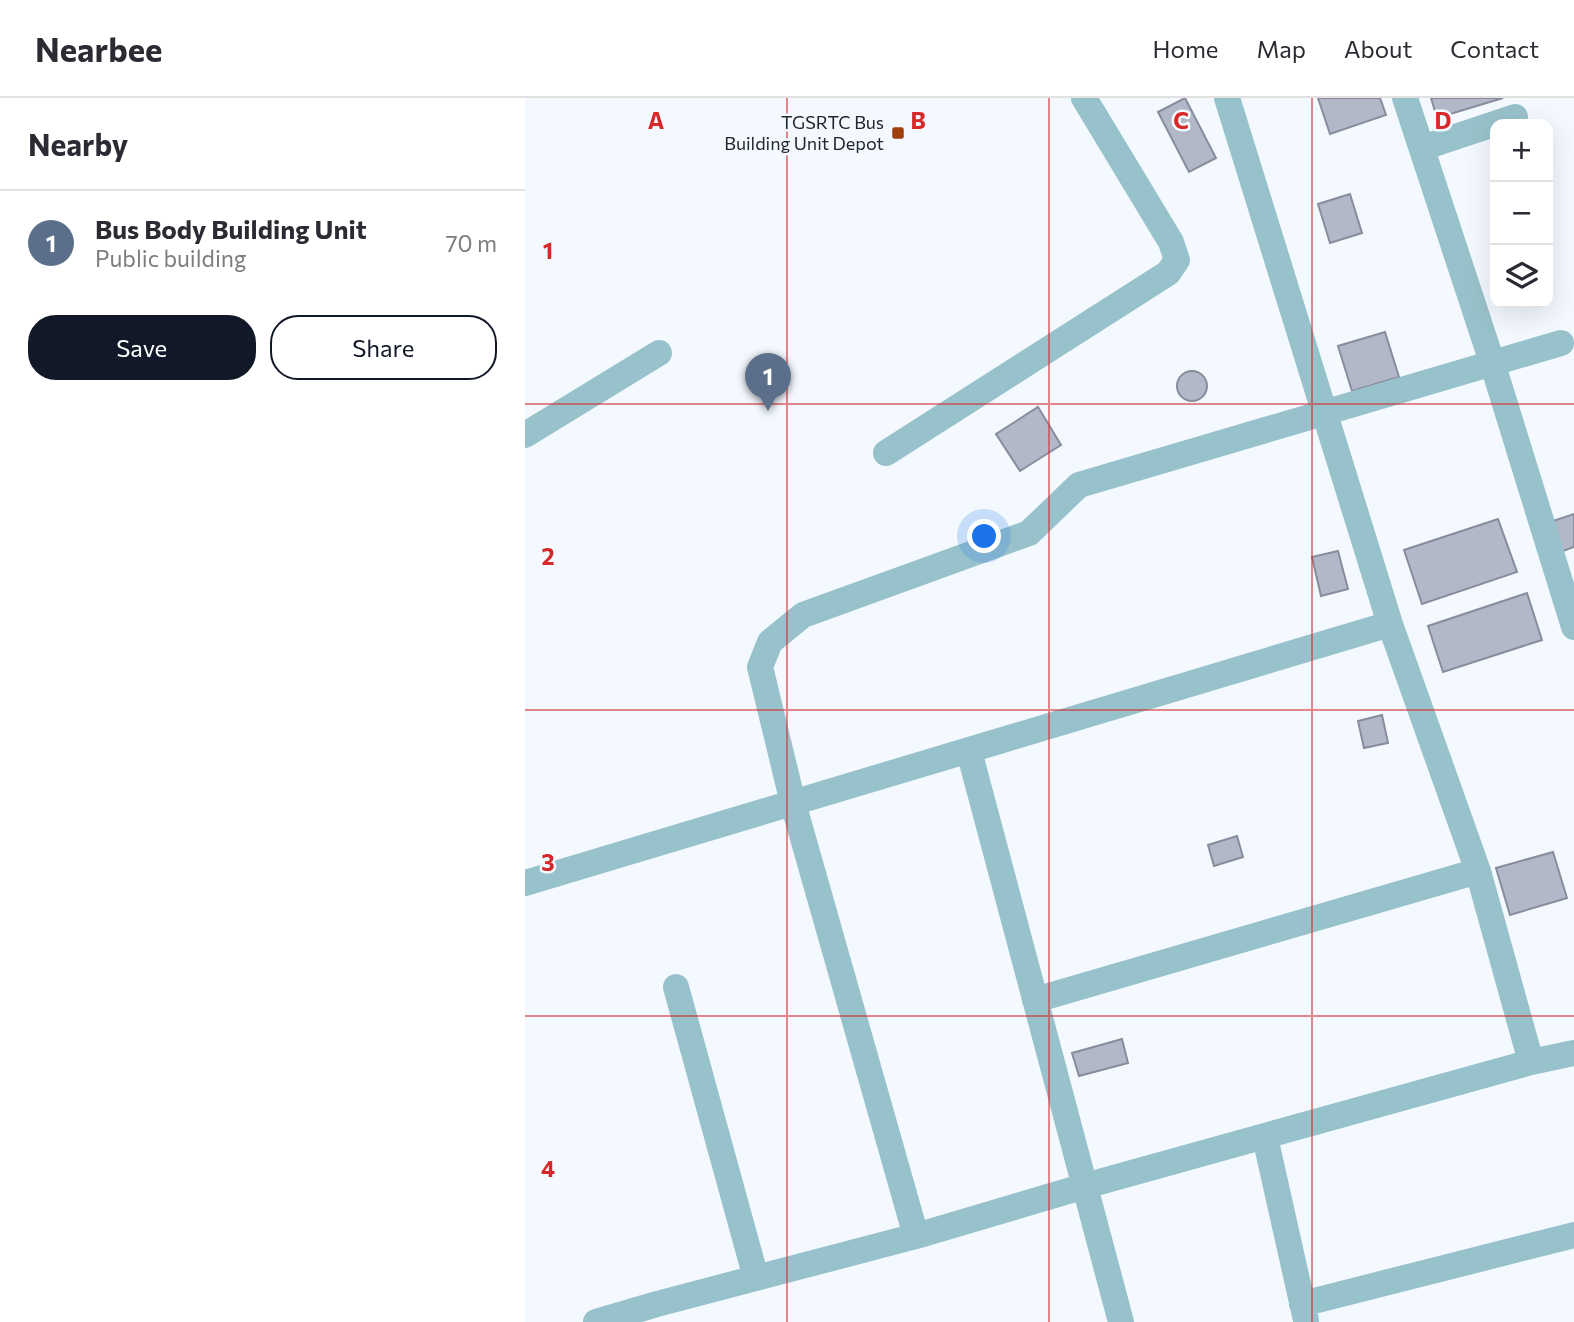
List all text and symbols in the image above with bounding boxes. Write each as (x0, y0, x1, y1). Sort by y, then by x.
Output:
text: Nearbee (35, 28, 162, 69)
text: Home (1153, 34, 1219, 63)
text: Map (1257, 34, 1306, 63)
text: About (1344, 34, 1412, 63)
text: Contact (1450, 34, 1539, 63)
text: A (648, 106, 665, 134)
text: B (910, 106, 926, 134)
text: C (1173, 106, 1189, 134)
text: D (1435, 106, 1452, 134)
place label: TGSRTC Bus Building Unit Depot (724, 111, 884, 154)
map controls (1490, 119, 1553, 308)
button: + (1490, 119, 1553, 182)
text: Nearby (28, 125, 128, 162)
marker: TGSRTC Bus Building Unit Depot (890, 125, 906, 141)
button: − (1490, 182, 1553, 245)
text: Bus Body Building Unit (95, 213, 367, 244)
text: 1 (46, 229, 56, 257)
text: 70 m (445, 229, 497, 257)
text: 1 (543, 236, 553, 264)
text: Public building (95, 244, 246, 272)
button: layers (1490, 245, 1553, 308)
button: Save (28, 315, 256, 380)
button: Share (270, 315, 497, 380)
pin: 1 (745, 353, 791, 411)
your location (967, 519, 1001, 553)
text: 2 (541, 542, 555, 570)
text: 3 (541, 848, 555, 876)
text: 4 (541, 1154, 555, 1182)

